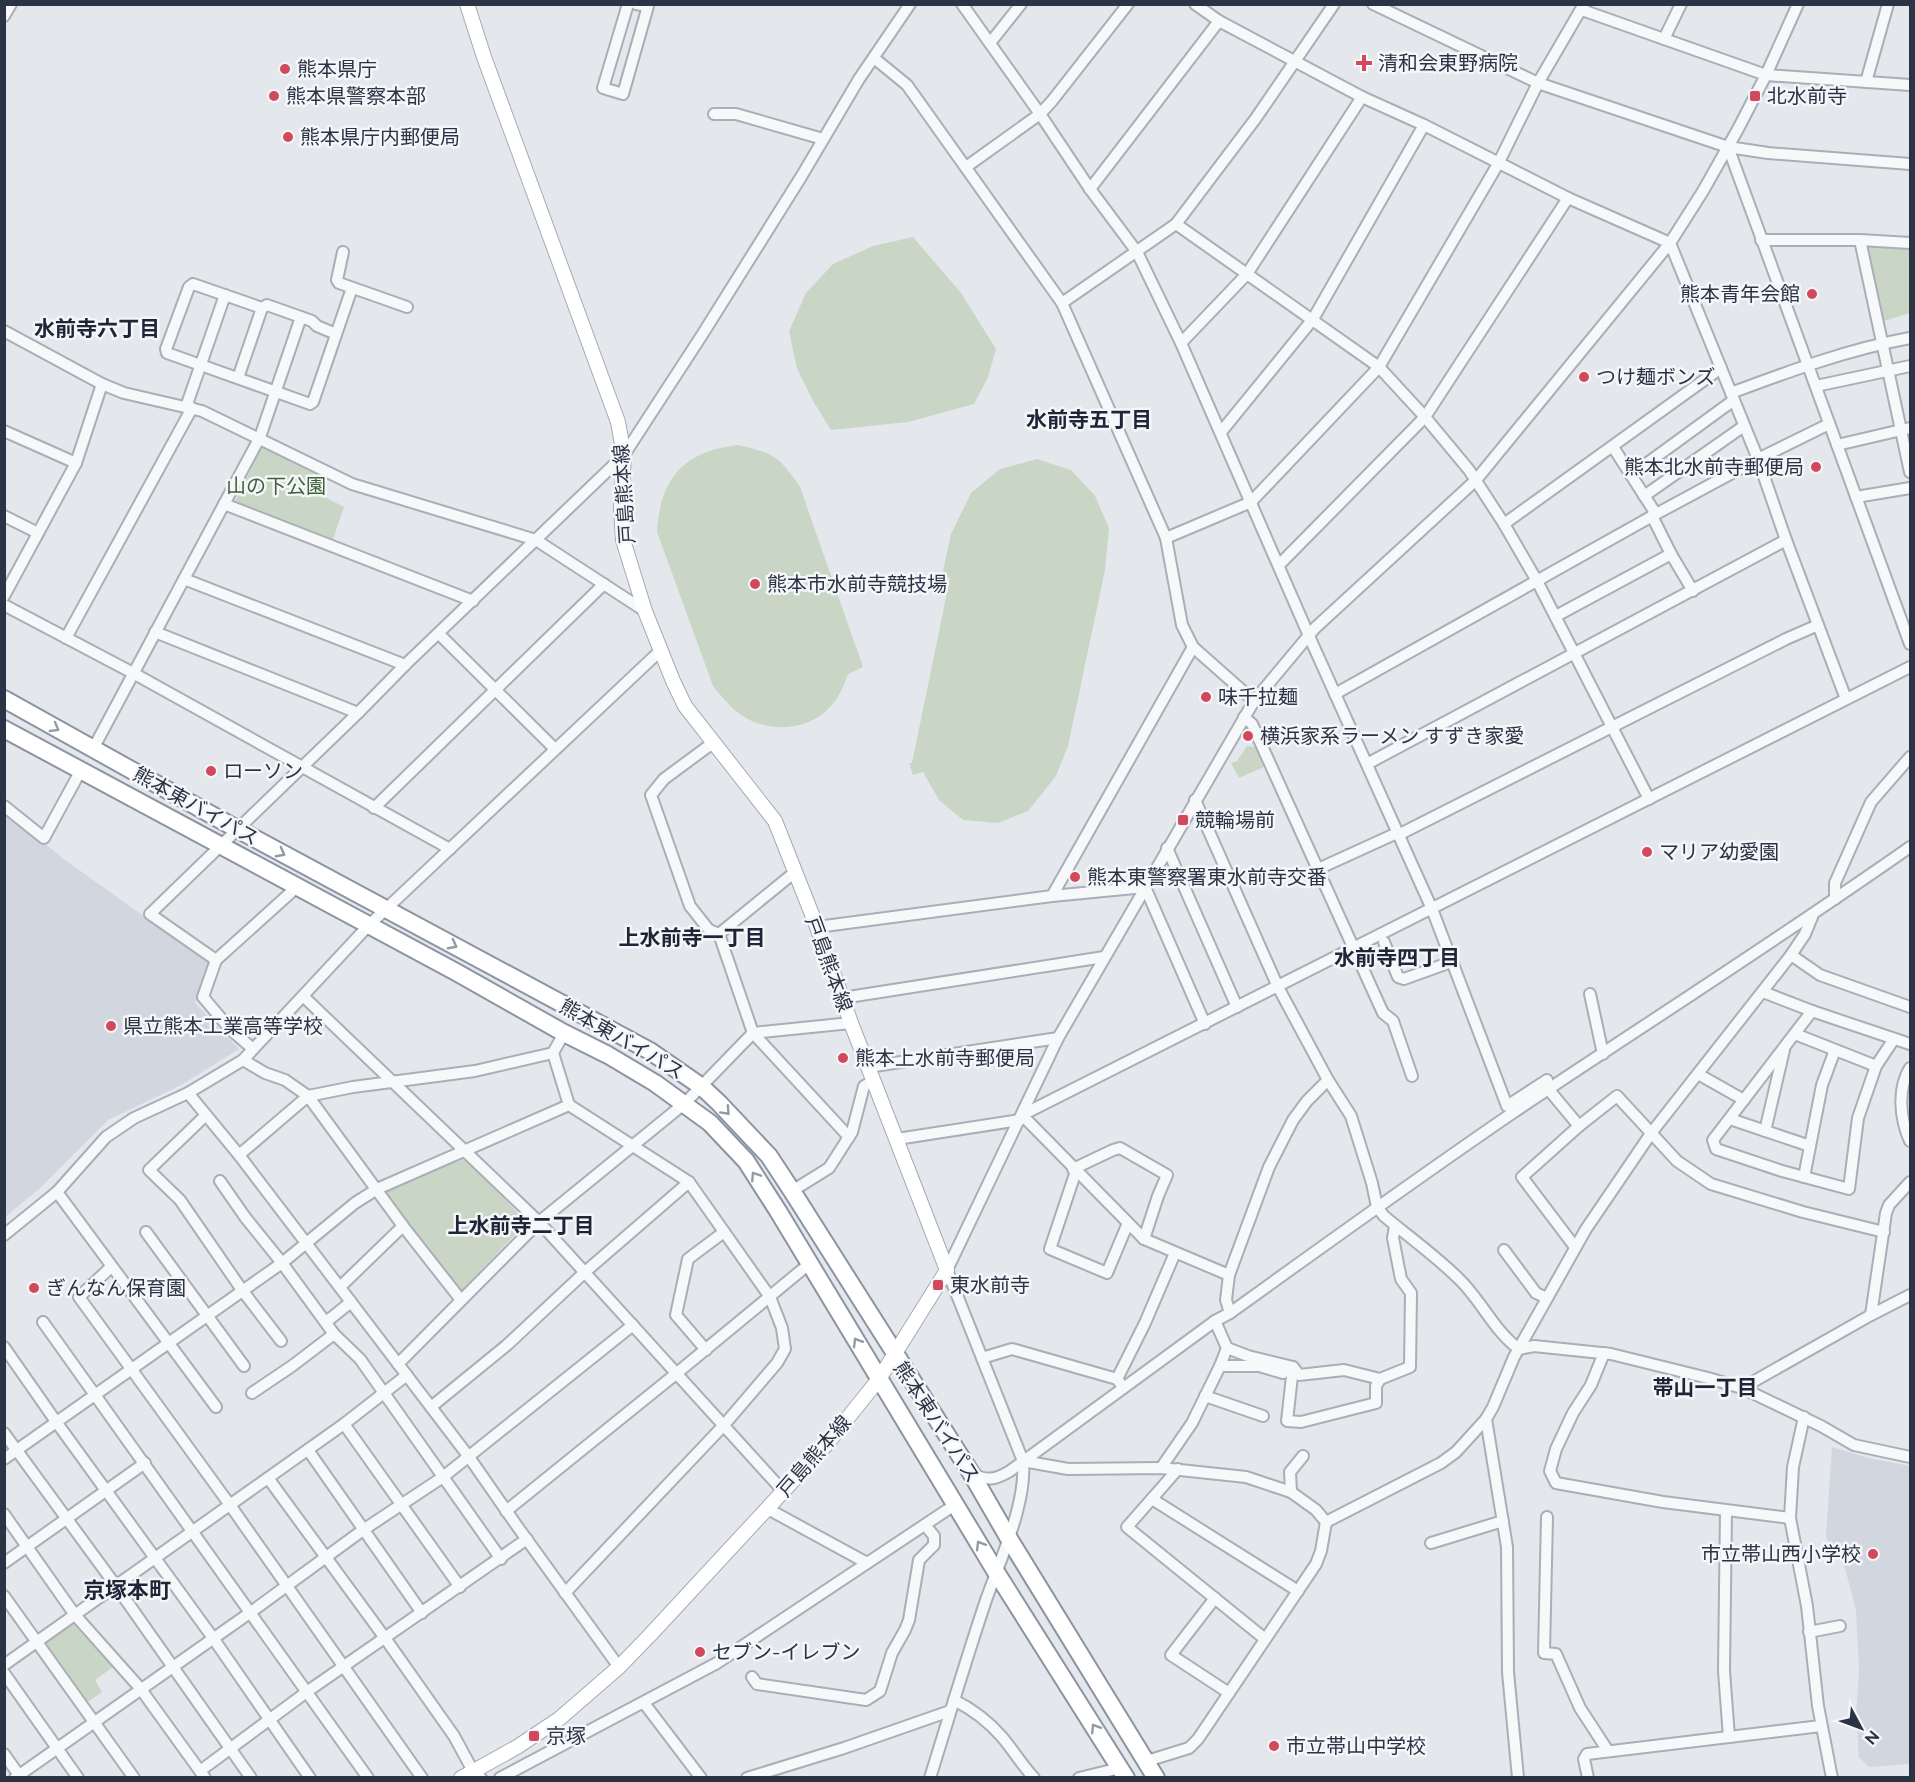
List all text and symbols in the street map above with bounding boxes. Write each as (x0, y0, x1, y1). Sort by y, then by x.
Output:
place label: 清和会東野病院 (1378, 51, 1518, 75)
marker: 清和会東野病院 (1355, 54, 1373, 72)
place label: 熊本県庁 (297, 57, 377, 81)
marker: 熊本県庁 (278, 62, 292, 76)
place label: 熊本県警察本部 (286, 84, 426, 108)
place label: 北水前寺 (1767, 84, 1847, 108)
marker: 熊本県警察本部 (267, 89, 281, 103)
marker: 北水前寺 (1748, 89, 1762, 103)
place label: 熊本県庁内郵便局 (300, 125, 460, 149)
marker: 熊本県庁内郵便局 (281, 130, 295, 144)
place label: 熊本青年会館 (1680, 282, 1800, 306)
marker: 熊本青年会館 (1805, 287, 1819, 301)
district label: 水前寺六丁目 (34, 316, 160, 341)
place label: つけ麺ボンズ (1596, 365, 1716, 389)
marker: つけ麺ボンズ (1577, 370, 1591, 384)
district label: 水前寺五丁目 (1026, 407, 1152, 432)
street label: 戸島熊本線 (609, 443, 639, 545)
place label: 熊本北水前寺郵便局 (1624, 455, 1804, 479)
marker: 熊本北水前寺郵便局 (1809, 460, 1823, 474)
park label: 山の下公園 (226, 474, 326, 498)
place label: 熊本市水前寺競技場 (767, 572, 947, 596)
marker: 熊本市水前寺競技場 (748, 577, 762, 591)
place label: 味千拉麺 (1218, 685, 1298, 709)
marker: 味千拉麺 (1199, 690, 1213, 704)
one-way arrow (49, 720, 59, 732)
place label: 横浜家系ラーメン すずき家愛 (1260, 724, 1524, 748)
marker: 横浜家系ラーメン すずき家愛 (1241, 729, 1255, 743)
place label: ローソン (223, 759, 303, 783)
street label: 熊本東バイパス (129, 762, 263, 850)
marker: ローソン (204, 764, 218, 778)
place label: 競輪場前 (1195, 808, 1275, 832)
marker: 競輪場前 (1176, 813, 1190, 827)
place label: マリア幼愛園 (1659, 840, 1779, 864)
marker: マリア幼愛園 (1640, 845, 1654, 859)
one-way arrow (275, 846, 285, 857)
place label: 熊本東警察署東水前寺交番 (1087, 865, 1327, 889)
marker: 熊本東警察署東水前寺交番 (1068, 870, 1082, 884)
street label: 戸島熊本線 (801, 913, 857, 1015)
district label: 上水前寺一丁目 (619, 925, 766, 950)
one-way arrow (446, 938, 457, 949)
district label: 水前寺四丁目 (1334, 945, 1460, 970)
street label: 熊本東バイパス (556, 994, 688, 1084)
place label: 県立熊本工業高等学校 (123, 1014, 323, 1038)
marker: 県立熊本工業高等学校 (104, 1019, 118, 1033)
place label: 熊本上水前寺郵便局 (855, 1046, 1035, 1070)
marker: 熊本上水前寺郵便局 (836, 1051, 850, 1065)
one-way arrow (719, 1104, 730, 1114)
one-way arrow (751, 1172, 763, 1182)
district label: 上水前寺二丁目 (448, 1213, 595, 1238)
place label: 東水前寺 (950, 1273, 1030, 1297)
place label: ぎんなん保育園 (46, 1276, 186, 1300)
marker: 東水前寺 (931, 1278, 945, 1292)
marker: ぎんなん保育園 (27, 1281, 41, 1295)
one-way arrow (853, 1338, 864, 1348)
street label: 熊本東バイパス (889, 1357, 985, 1487)
district label: 帯山一丁目 (1653, 1375, 1758, 1400)
street label: 戸島熊本線 (772, 1410, 856, 1502)
one-way arrow (976, 1541, 987, 1551)
place label: 市立帯山西小学校 (1701, 1542, 1861, 1566)
marker: 市立帯山西小学校 (1866, 1547, 1880, 1561)
district label: 京塚本町 (83, 1577, 171, 1603)
place label: セブン-イレブン (712, 1640, 860, 1664)
marker: セブン-イレブン (693, 1645, 707, 1659)
north arrow (1831, 1698, 1891, 1758)
place label: 京塚 (546, 1724, 586, 1748)
one-way arrow (1090, 1724, 1102, 1734)
text: N (1861, 1727, 1883, 1748)
marker: 京塚 (527, 1729, 541, 1743)
place label: 市立帯山中学校 (1286, 1734, 1426, 1758)
marker: 市立帯山中学校 (1267, 1739, 1281, 1753)

